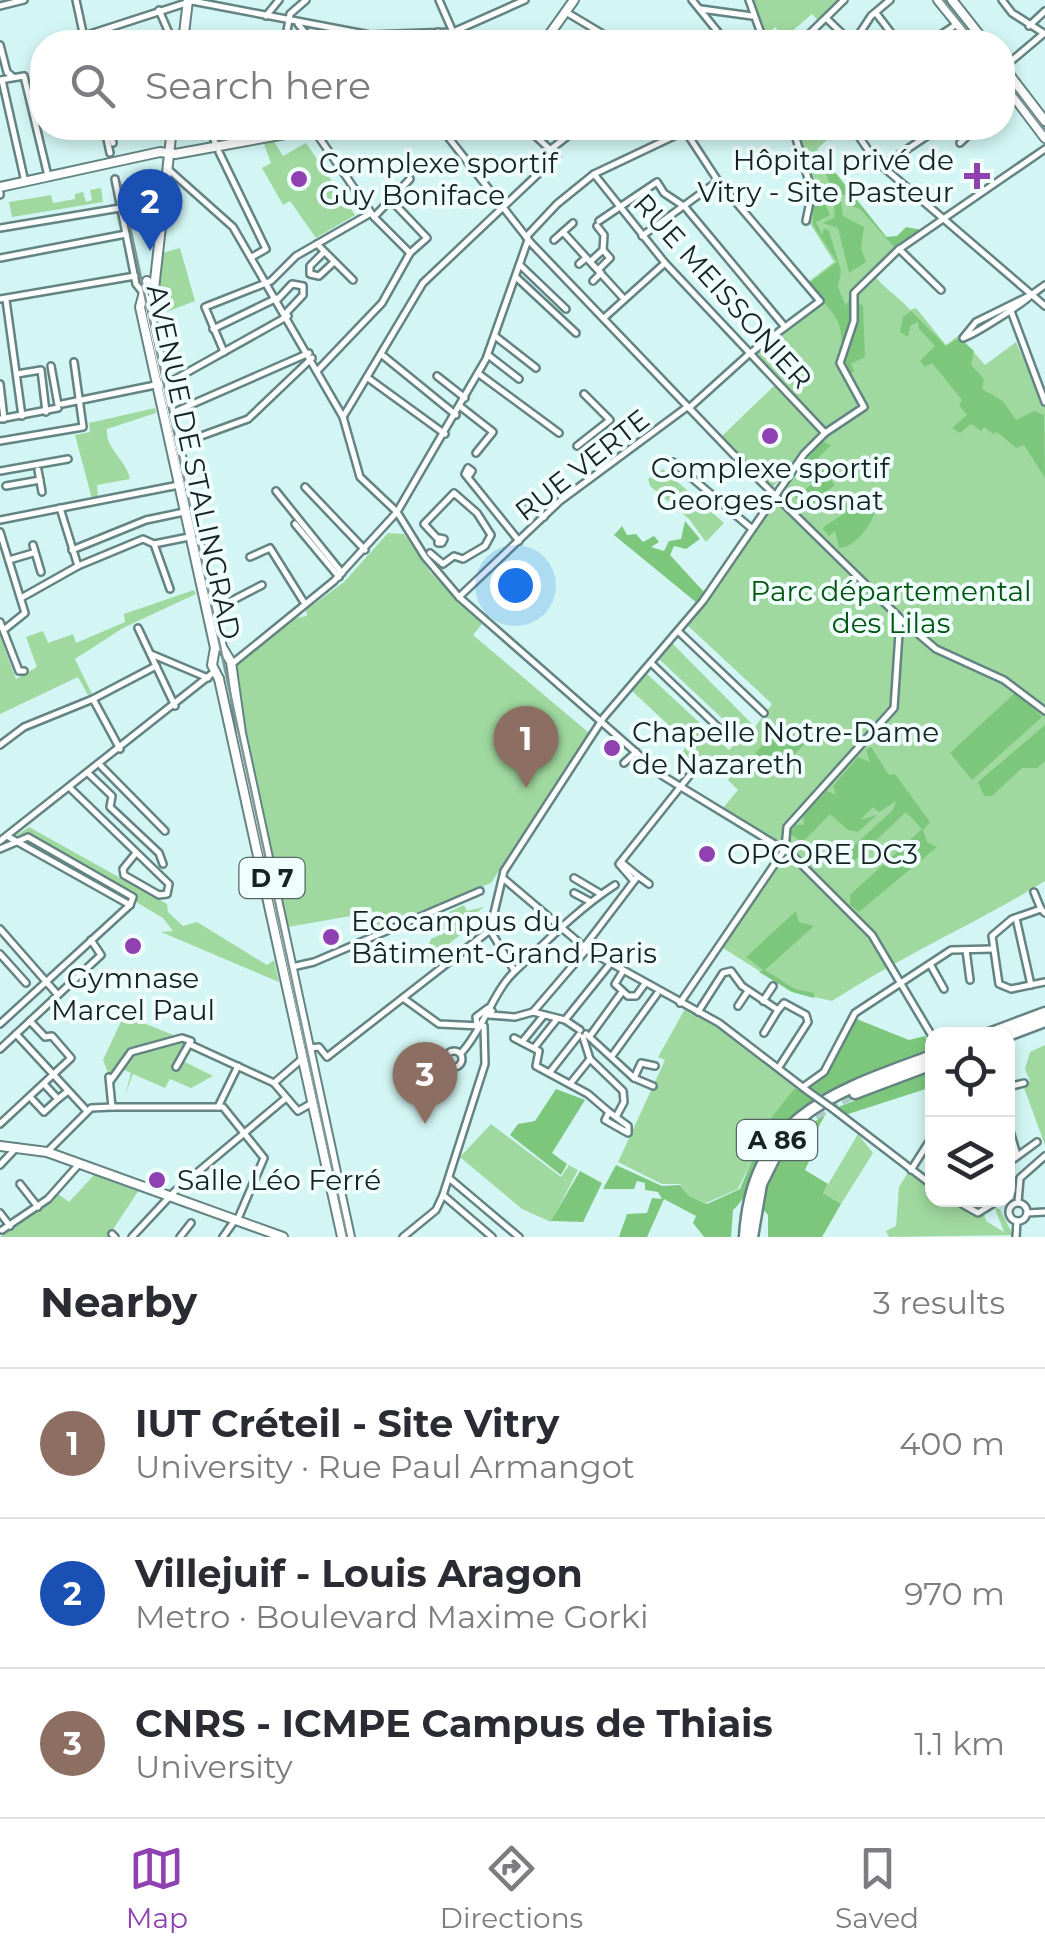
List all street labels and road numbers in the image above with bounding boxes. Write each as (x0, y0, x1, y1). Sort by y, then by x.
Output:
street label: RUE MEISSONIER (627, 187, 819, 395)
street label: AVENUE DE STALINGRAD (140, 281, 248, 643)
street label: RUE VERTE (508, 402, 656, 528)
road number: D 7 (240, 858, 304, 898)
road number: A 86 (737, 1120, 817, 1160)

